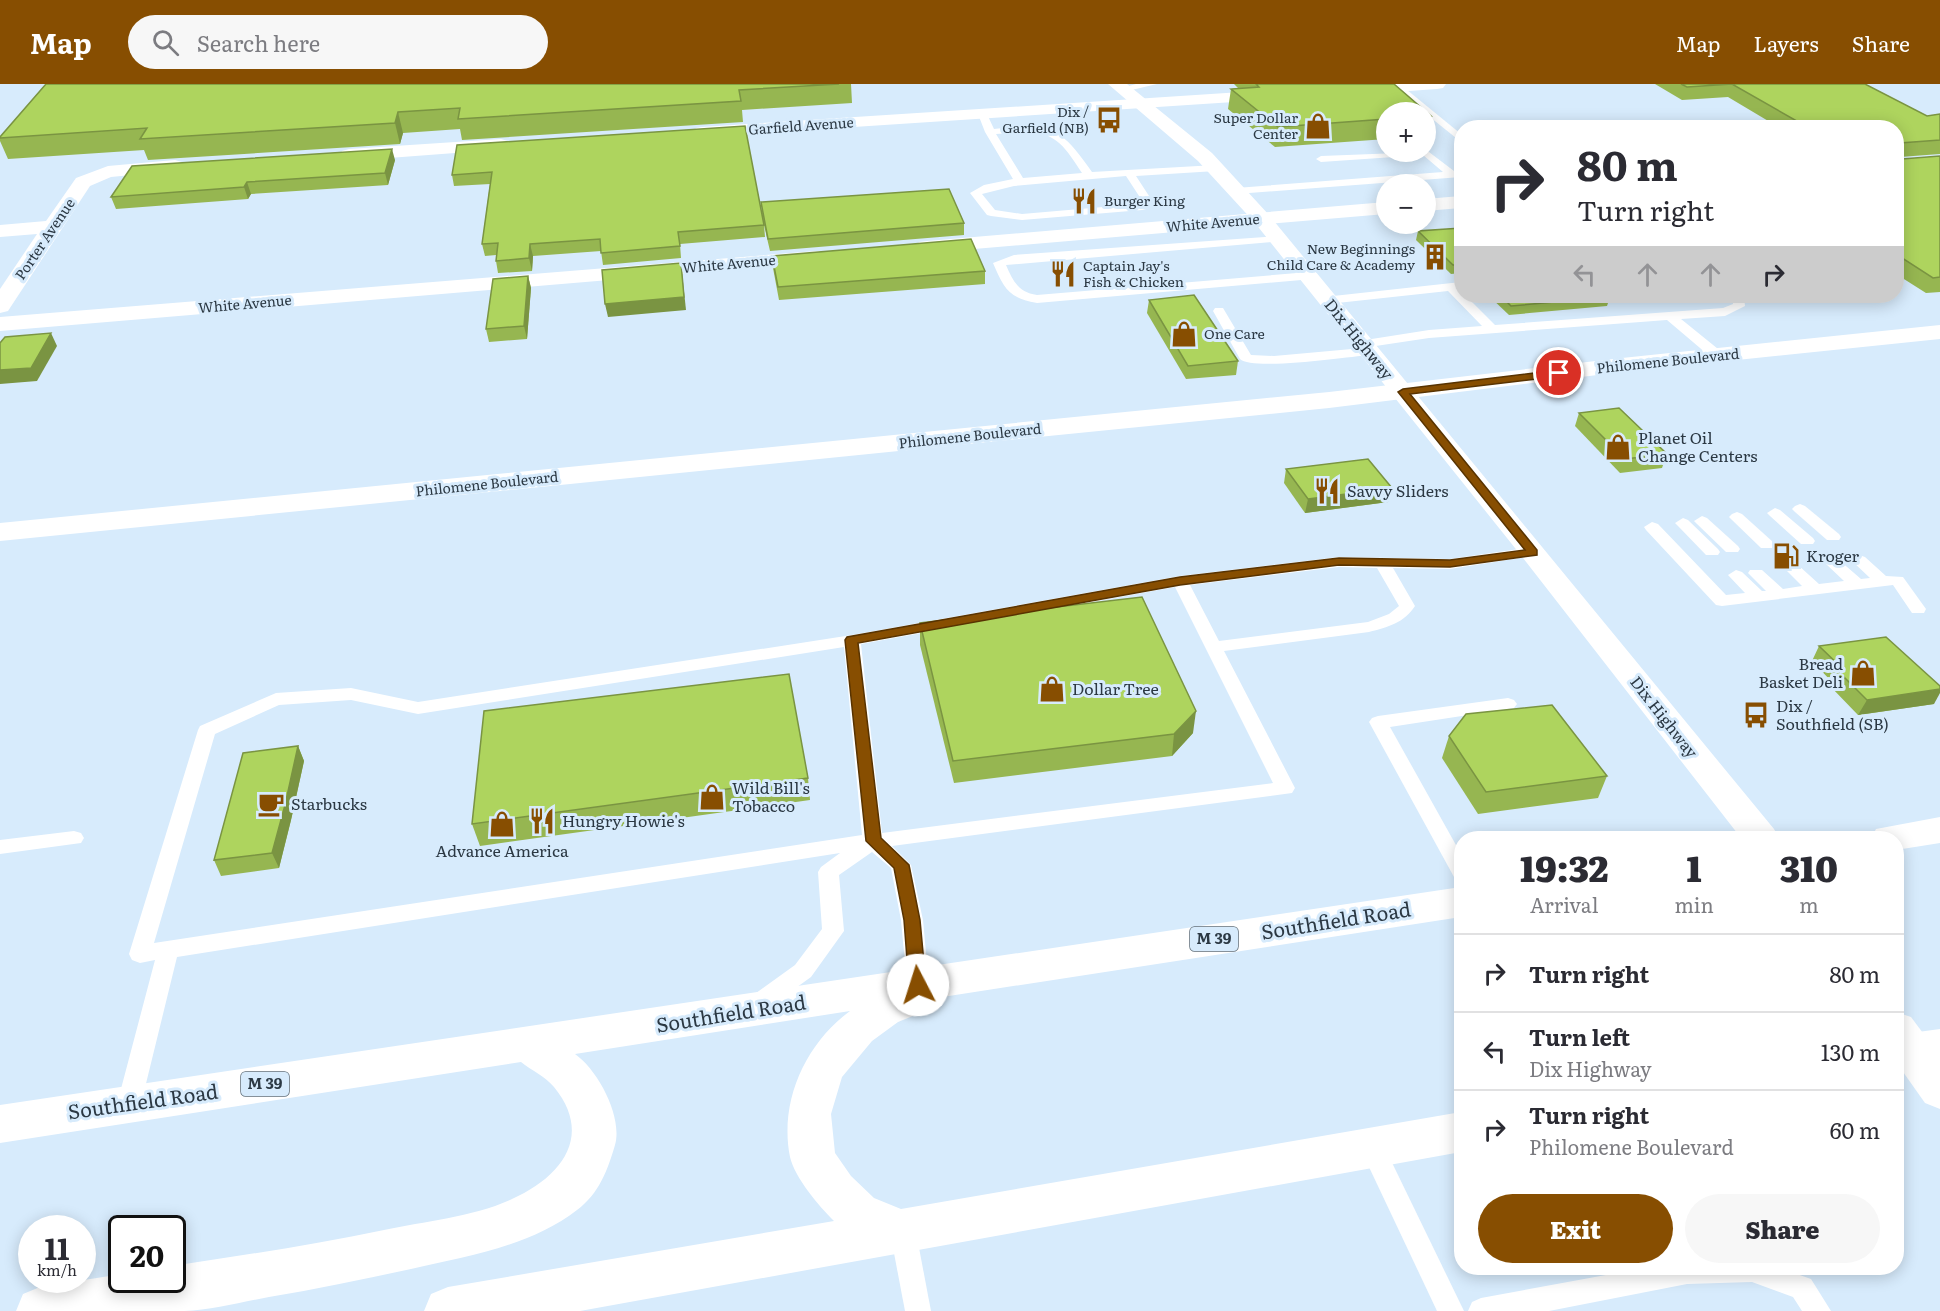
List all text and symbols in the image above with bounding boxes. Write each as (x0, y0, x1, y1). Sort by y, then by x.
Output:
search box (128, 15, 548, 69)
text: Map (30, 21, 92, 63)
icon: search (149, 26, 182, 59)
text: Search here (197, 26, 320, 59)
text: Map (1676, 27, 1721, 58)
text: Layers (1754, 27, 1819, 58)
text: Share (1852, 27, 1910, 58)
place label: Dix / Garfield (NB) (1002, 101, 1089, 137)
map controls (1376, 102, 1436, 234)
button: + (1376, 102, 1436, 162)
bus stop icon: Dix / Garfield (NB) (1094, 105, 1124, 135)
place label: Super Dollar Center (1214, 107, 1298, 143)
street label: Garfield Avenue (748, 111, 854, 139)
shop icon: Super Dollar Center (1303, 111, 1333, 141)
text: 80 m (1577, 132, 1678, 194)
icon: right (1478, 144, 1556, 222)
button: − (1376, 174, 1436, 234)
restaurant icon: Burger King (1069, 186, 1099, 216)
text: Turn right (1577, 189, 1714, 229)
place label: Burger King (1104, 190, 1185, 210)
street label: Porter Avenue (9, 194, 79, 283)
street label: White Avenue (1165, 208, 1260, 236)
place label: New Beginnings Child Care & Academy (1267, 238, 1416, 274)
building icon: New Beginnings Child Care & Academy (1420, 242, 1450, 272)
street label: White Avenue (681, 249, 776, 277)
place label: Captain Jay's Fish & Chicken (1083, 255, 1184, 291)
icon: left (1568, 258, 1601, 291)
icon: ahead (1631, 258, 1664, 291)
icon: ahead (1694, 258, 1727, 291)
icon: right (1757, 258, 1790, 291)
restaurant icon: Captain Jay's Fish & Chicken (1048, 259, 1078, 289)
street label: White Avenue (197, 289, 292, 317)
street label: Dix Highway (1320, 293, 1400, 385)
shop icon: One Care (1169, 319, 1199, 349)
place label: One Care (1204, 323, 1265, 343)
street label: Philomene Boulevard (1596, 343, 1741, 377)
pin (1533, 347, 1584, 398)
icon: arrive (1542, 356, 1575, 389)
street label: Philomene Boulevard (898, 418, 1043, 452)
place label: Planet Oil Change Centers (1638, 425, 1758, 467)
shop icon: Planet Oil Change Centers (1603, 432, 1633, 462)
street label: Philomene Boulevard (415, 466, 560, 500)
restaurant icon: Savvy Sliders (1312, 476, 1342, 506)
place label: Savvy Sliders (1347, 478, 1449, 502)
fuel station icon: Kroger (1771, 541, 1801, 571)
place label: Kroger (1806, 543, 1860, 567)
place label: Bread Basket Deli (1758, 651, 1843, 693)
shop icon: Bread Basket Deli (1848, 658, 1878, 688)
street label: Dix Highway (1625, 670, 1705, 763)
shop icon: Dollar Tree (1037, 674, 1067, 704)
place label: Dollar Tree (1072, 676, 1159, 700)
place label: Dix / Southfield (SB) (1776, 693, 1889, 735)
bus stop icon: Dix / Southfield (SB) (1741, 700, 1771, 730)
place label: Wild Bill's Tobacco (732, 775, 810, 817)
shop icon: Wild Bill's Tobacco (697, 782, 727, 812)
cafe icon: Starbucks (256, 789, 286, 819)
place label: Starbucks (291, 791, 367, 815)
restaurant icon: Hungry Howie's (527, 806, 557, 836)
place label: Hungry Howie's (562, 808, 685, 832)
shop icon: Advance America (487, 809, 517, 839)
place label: Advance America (435, 838, 569, 862)
text: 19:32 (1520, 840, 1608, 893)
text: 1 (1687, 840, 1702, 893)
text: 310 (1780, 840, 1838, 893)
text: Arrival (1530, 889, 1598, 919)
text: min (1674, 889, 1714, 919)
text: m (1799, 889, 1819, 919)
street label: Southfield Road (1259, 892, 1413, 946)
road number: M 39 (1190, 927, 1238, 951)
position arrow (886, 953, 950, 1017)
icon: right (1478, 957, 1511, 990)
text: Turn right (1529, 957, 1649, 990)
text: 80 m (1829, 957, 1880, 990)
street label: Southfield Road (654, 985, 808, 1039)
text: Turn left (1529, 1020, 1630, 1053)
icon: left (1478, 1035, 1511, 1068)
text: 130 m (1821, 1035, 1880, 1068)
text: Dix Highway (1529, 1053, 1651, 1083)
road number: M 39 (241, 1072, 289, 1096)
street label: Southfield Road (66, 1075, 220, 1125)
text: Turn right (1529, 1098, 1649, 1131)
icon: right (1478, 1113, 1511, 1146)
text: 60 m (1830, 1113, 1880, 1146)
text: Philomene Boulevard (1529, 1131, 1734, 1161)
button: Exit (1478, 1194, 1673, 1263)
button: Share (1685, 1194, 1880, 1263)
speed limit sign: 20 (108, 1215, 186, 1293)
text: 11 (45, 1225, 69, 1269)
text: km/h (37, 1258, 77, 1281)

